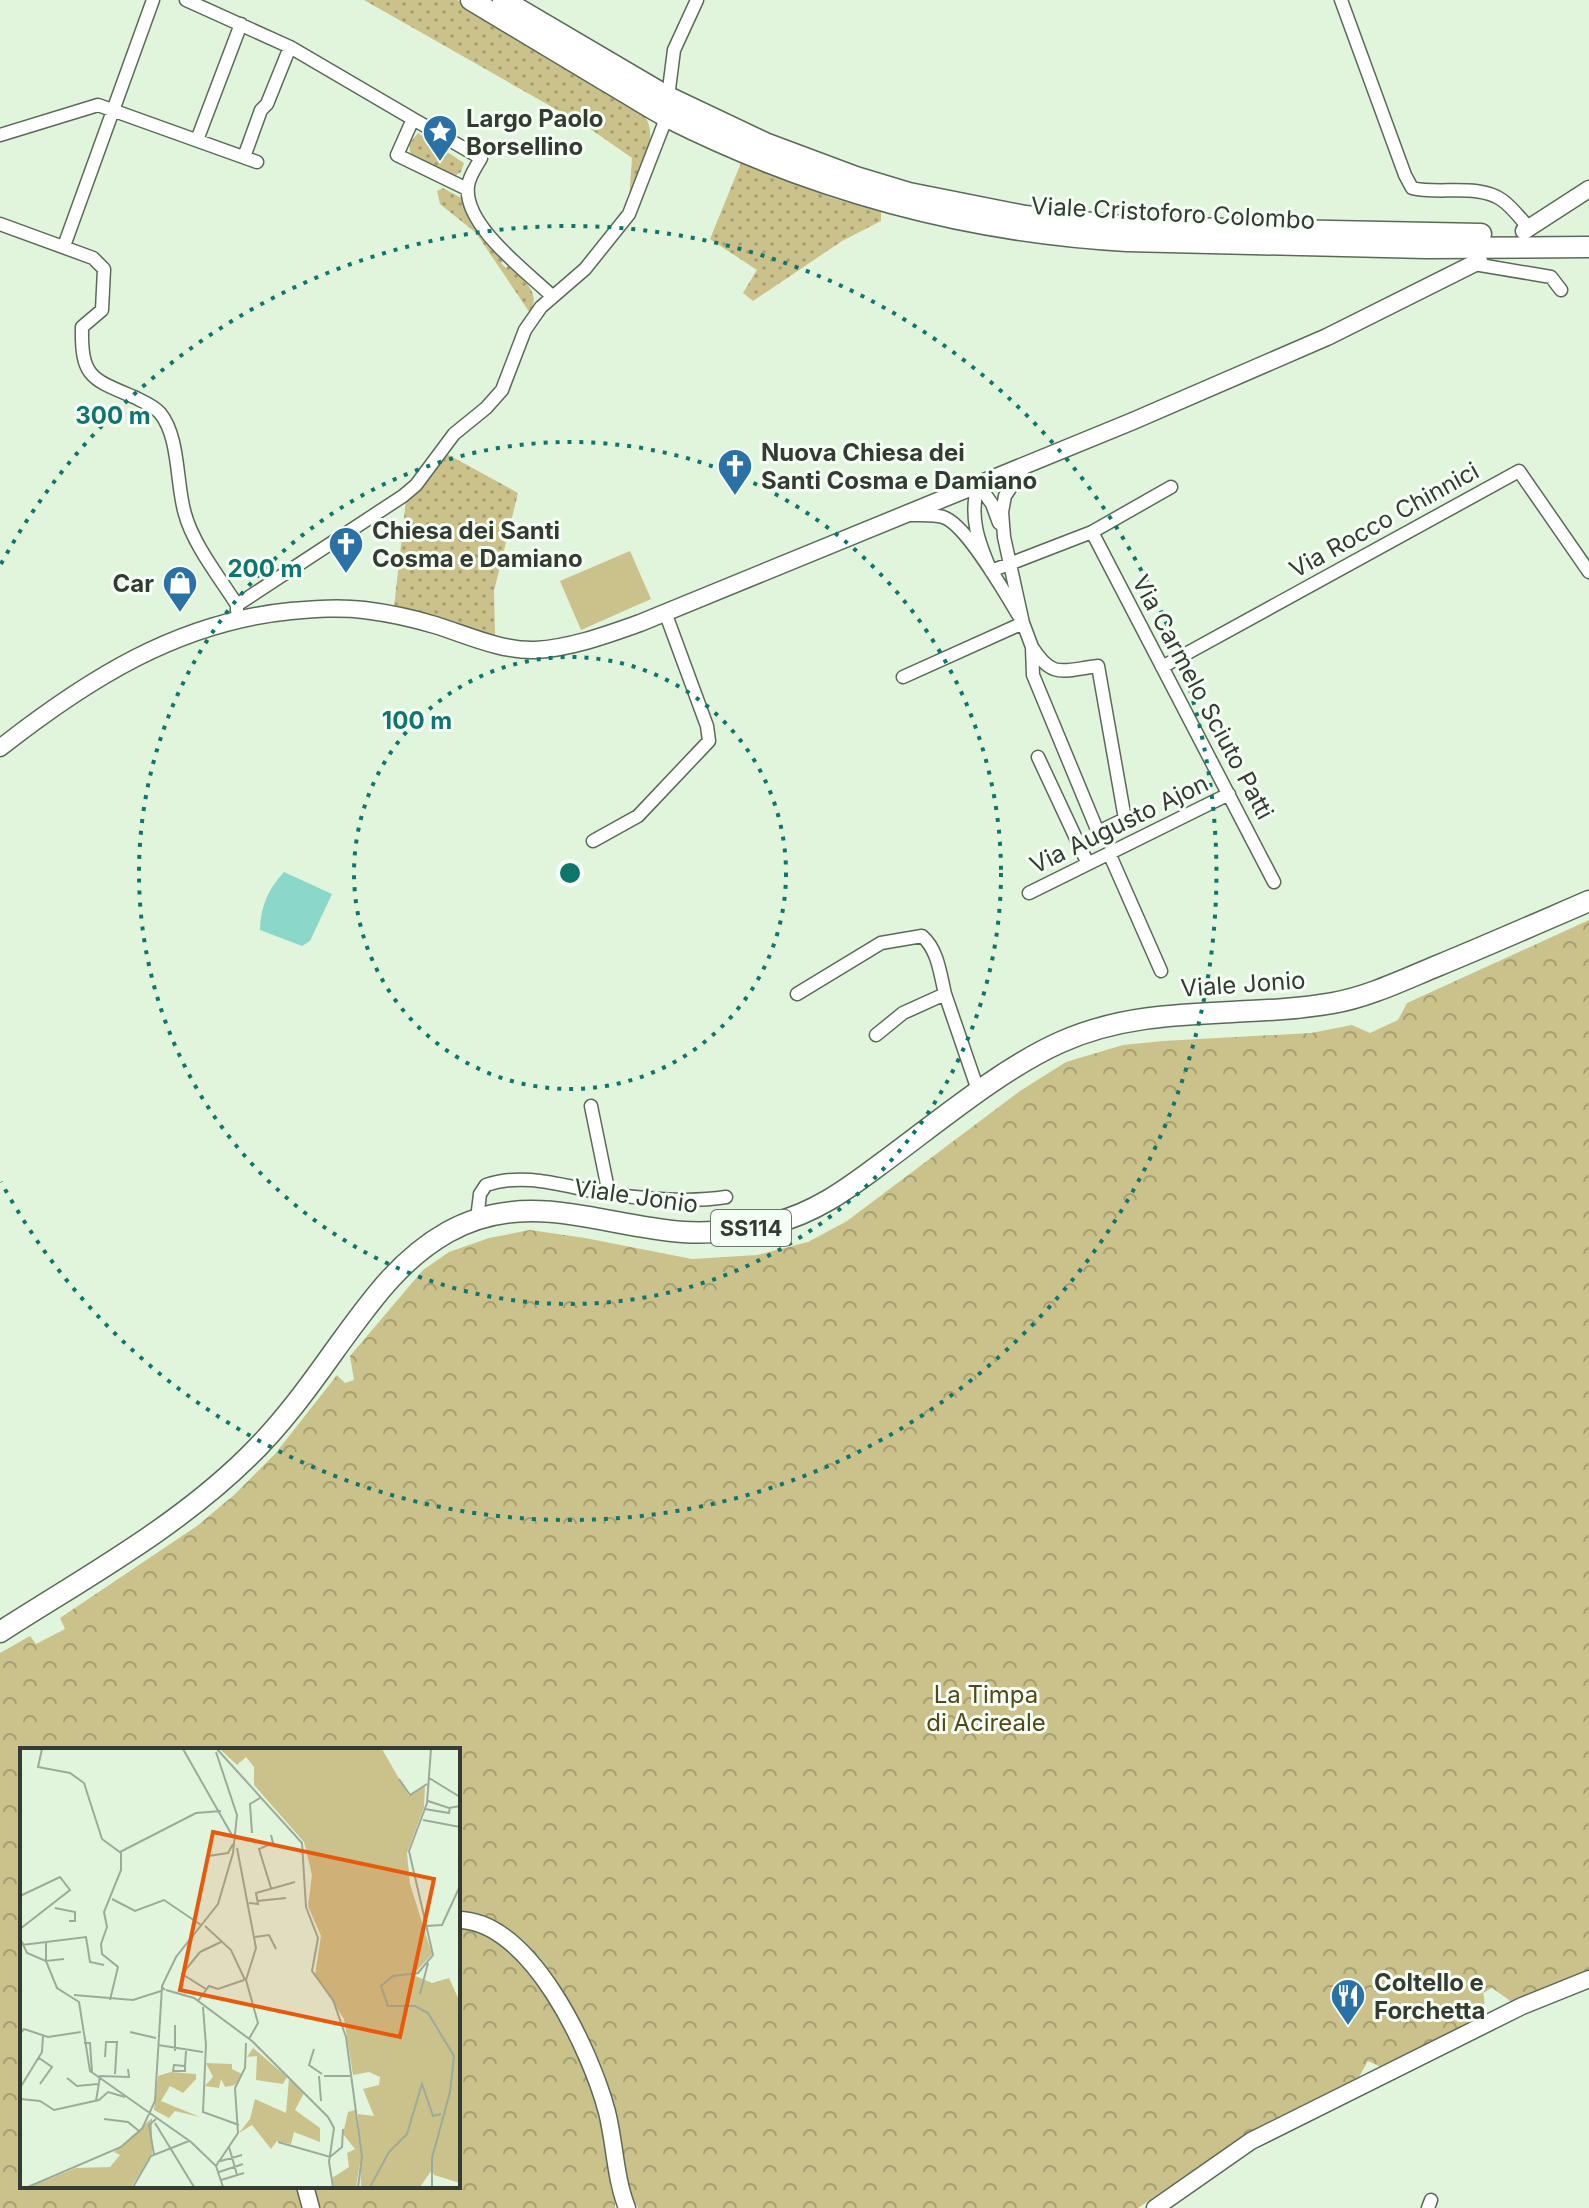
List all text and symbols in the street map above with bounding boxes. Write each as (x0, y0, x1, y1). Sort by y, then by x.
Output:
place label: Largo Paolo Borsellino (466, 104, 603, 161)
place icon: Largo Paolo Borsellino (421, 113, 459, 163)
street label: Viale Cristoforo Colombo (1030, 191, 1316, 235)
text: 300 m (75, 401, 151, 430)
place label: Nuova Chiesa dei Santi Cosma e Damiano (761, 438, 1037, 495)
church icon: Nuova Chiesa dei Santi Cosma e Damiano (716, 447, 754, 497)
street label: Via Rocco Chinnici (1284, 456, 1484, 584)
place label: Chiesa dei Santi Cosma e Damiano (372, 516, 583, 573)
church icon: Chiesa dei Santi Cosma e Damiano (327, 525, 365, 575)
text: 200 m (227, 554, 303, 583)
shop icon: Car (161, 564, 199, 614)
place label: Car (113, 569, 154, 598)
street label: Via Carmelo Sciuto Patti (1126, 570, 1280, 824)
text: 100 m (382, 706, 452, 735)
street label: Via Augusto Ajon (1025, 768, 1213, 880)
centre of rings (556, 859, 584, 887)
street label: Viale Jonio (1180, 965, 1306, 1003)
street label: Viale Jonio (572, 1173, 700, 1219)
road number: SS114 (711, 1210, 791, 1246)
park label: La Timpa di Acireale (926, 1680, 1046, 1737)
inset map (20, 1748, 460, 2188)
place label: Coltello e Forchetta (1374, 1968, 1485, 2025)
restaurant icon: Coltello e Forchetta (1329, 1977, 1367, 2027)

